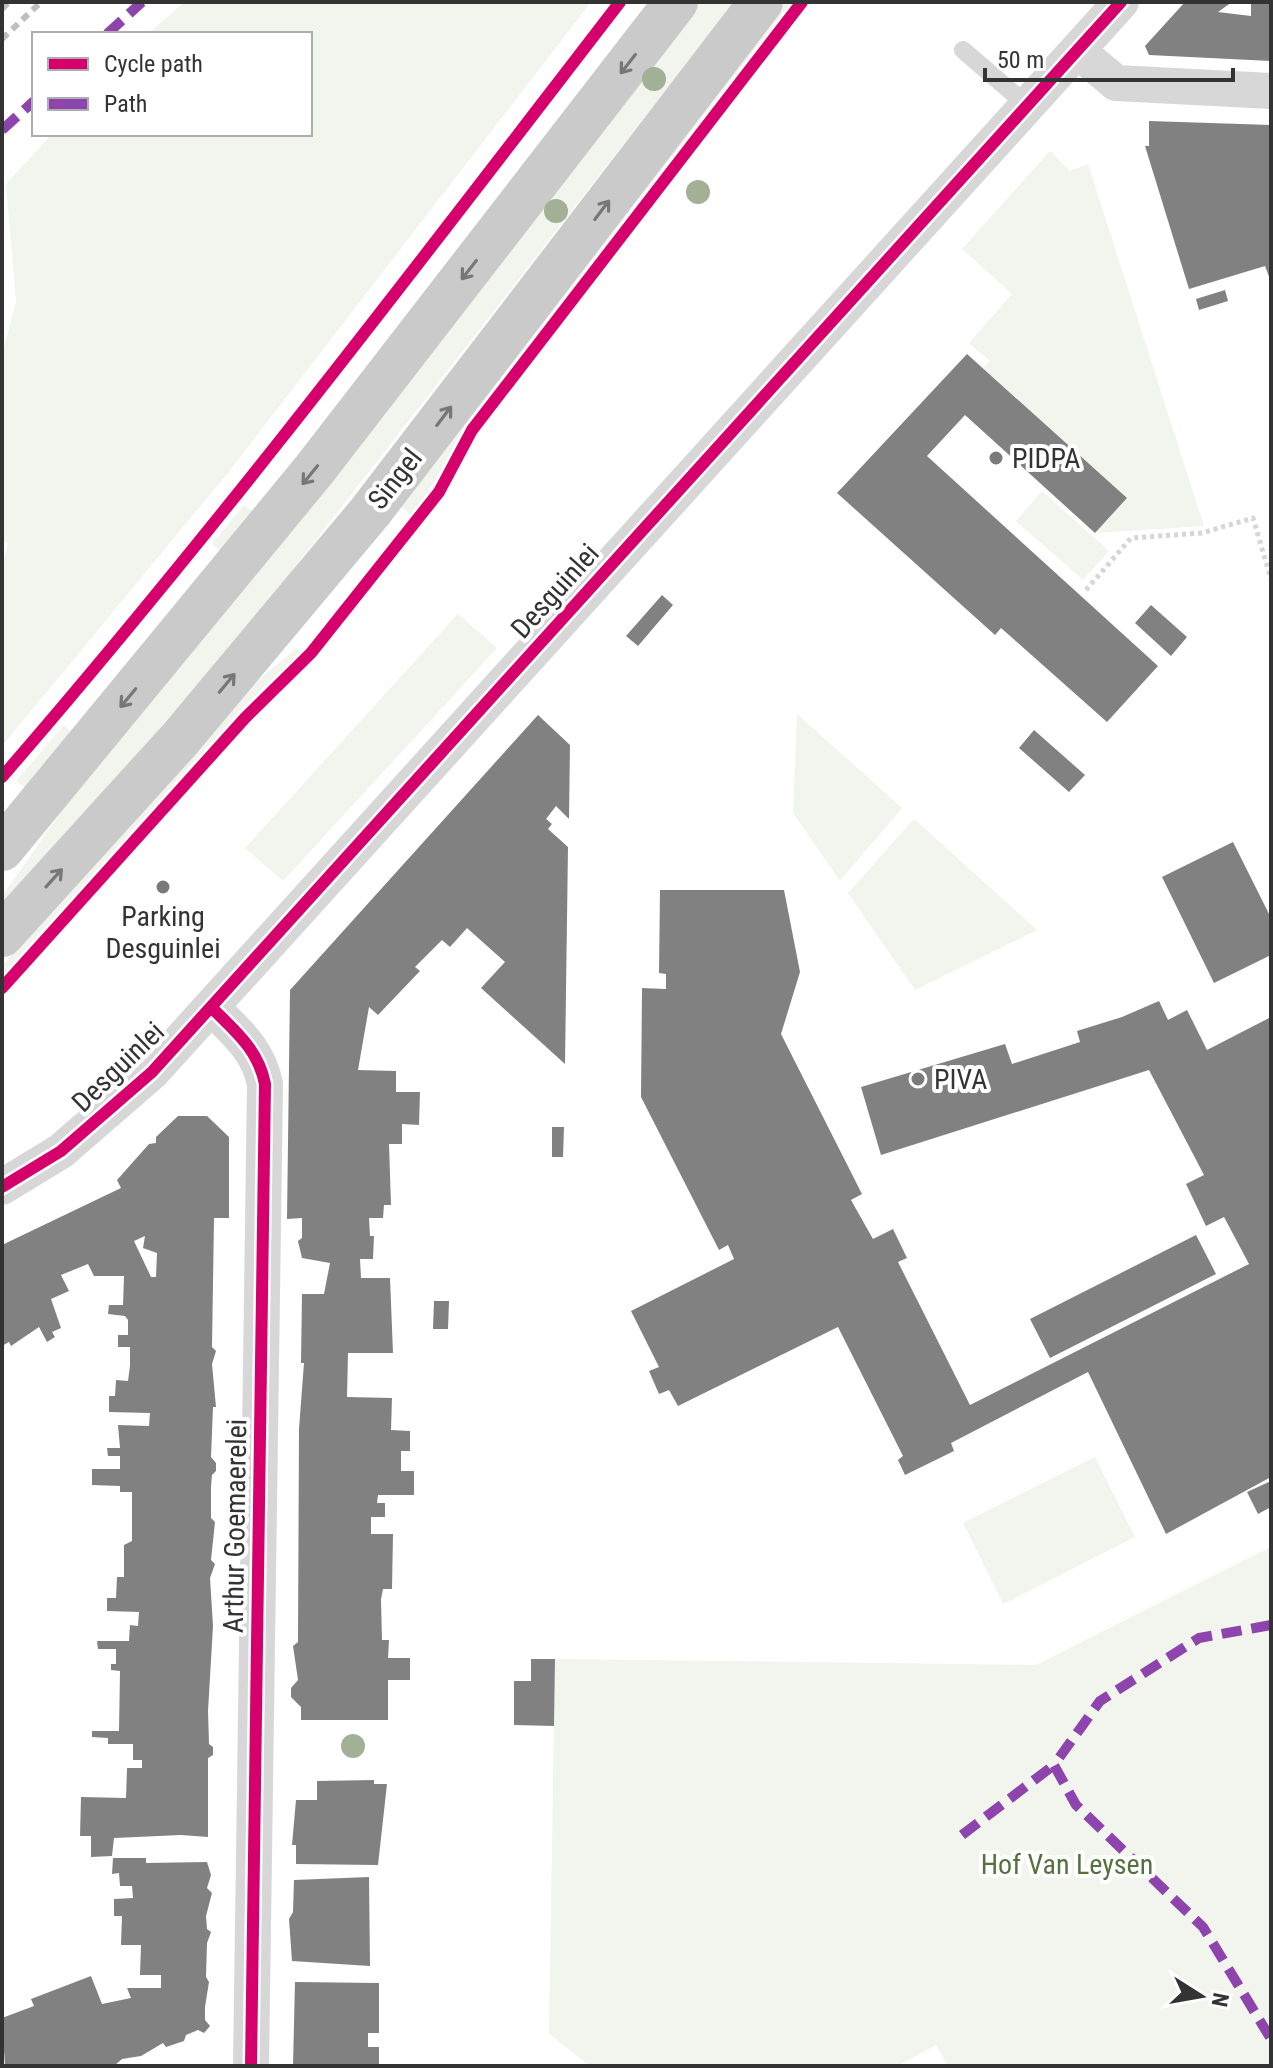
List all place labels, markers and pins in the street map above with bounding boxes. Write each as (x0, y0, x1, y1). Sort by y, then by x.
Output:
place label: PIDPA (1012, 442, 1080, 475)
marker: PIDPA (987, 449, 1005, 467)
marker: Parking Desguinlei (154, 878, 172, 896)
place label: Parking Desguinlei (105, 900, 221, 965)
place label: PIVA (934, 1063, 987, 1096)
marker: PIVA (909, 1070, 927, 1088)

